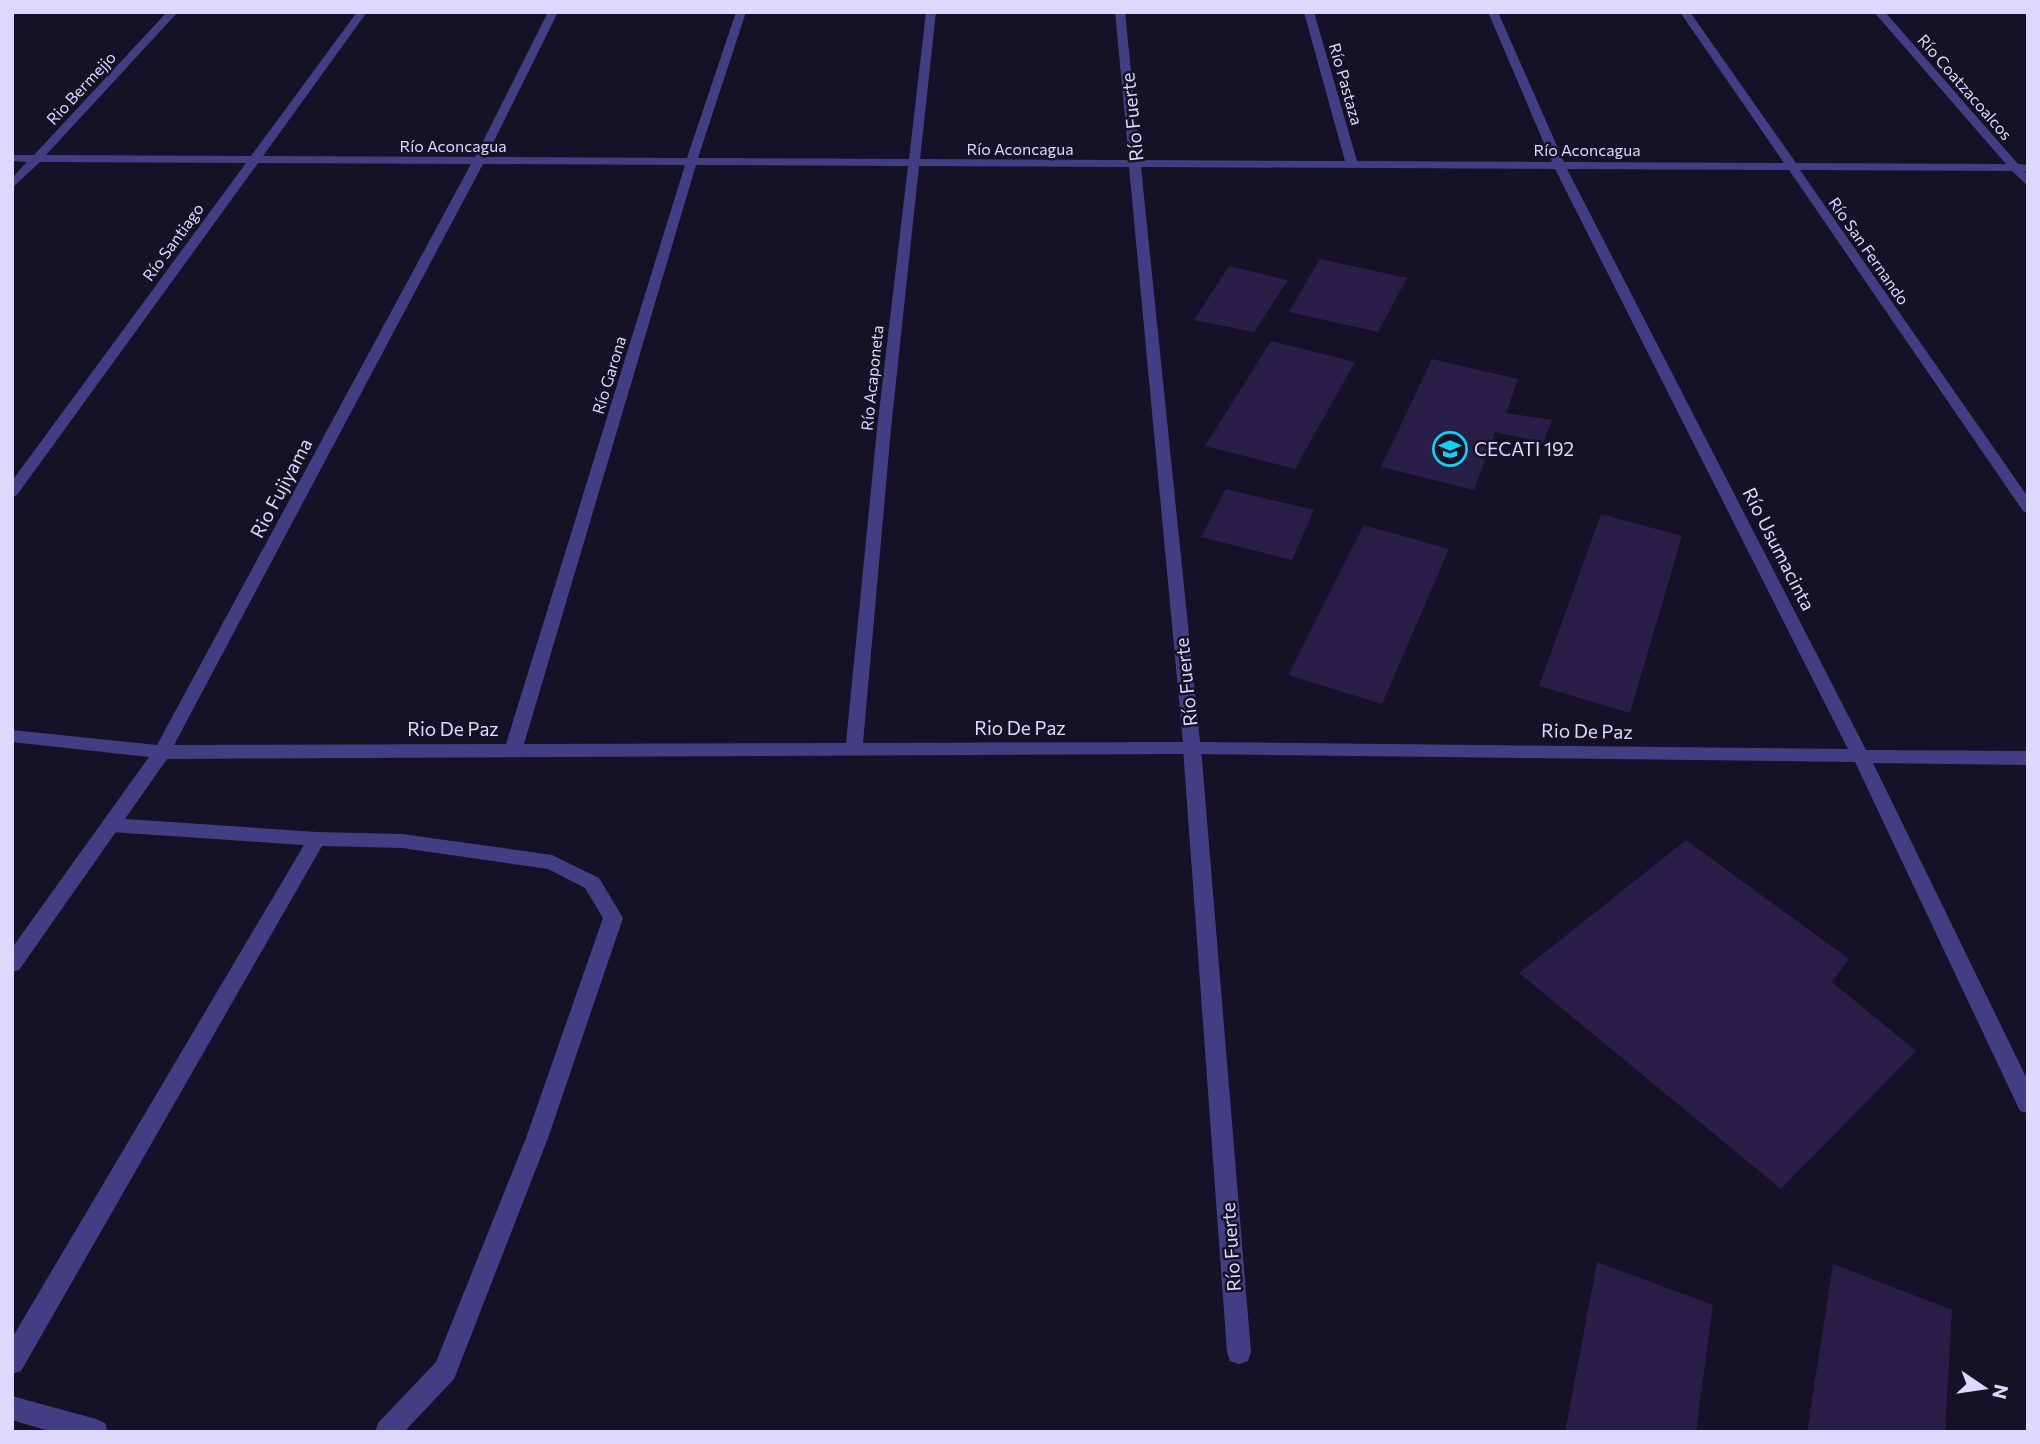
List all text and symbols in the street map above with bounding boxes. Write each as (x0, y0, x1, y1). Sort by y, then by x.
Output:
street label: Río Coatzacoalcos (1914, 30, 2016, 143)
street label: Río Pastaza (1326, 41, 1367, 127)
street label: Rio Bermejjo (42, 47, 119, 128)
street label: Río Fuerte (1115, 72, 1148, 163)
street label: Río Aconcagua (399, 136, 507, 155)
street label: Río Aconcagua (966, 139, 1074, 158)
street label: Río Aconcagua (1533, 140, 1641, 159)
street label: Río San Fernando (1825, 193, 1914, 308)
street label: Río Santiago (138, 199, 207, 284)
street label: Río Acaponeta (857, 324, 886, 432)
street label: Río Garona (588, 333, 629, 416)
school or university icon: CECATI 192 (1431, 430, 1469, 468)
street label: Rio Fujiyama (245, 434, 316, 542)
place label: CECATI 192 (1474, 437, 1574, 460)
street label: Río Usumacinta (1739, 483, 1820, 614)
street label: Río Fuerte (1169, 637, 1202, 728)
street label: Rio De Paz (974, 716, 1066, 739)
street label: Rio De Paz (407, 717, 499, 740)
street label: Rio De Paz (1541, 718, 1633, 743)
street label: Río Fuerte (1216, 1202, 1245, 1292)
north arrow (1949, 1353, 2019, 1423)
text: N (1988, 1382, 2014, 1401)

